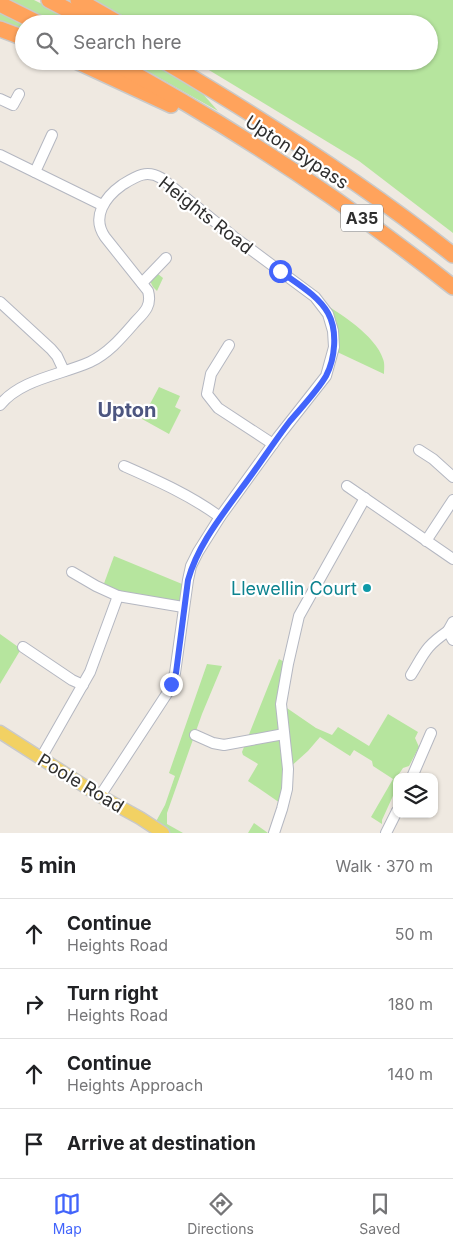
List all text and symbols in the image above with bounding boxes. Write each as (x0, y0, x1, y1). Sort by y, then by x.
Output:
search box (15, 15, 438, 70)
icon: search (33, 29, 61, 57)
text: Search here (73, 31, 182, 54)
street label: Upton Bypass (241, 111, 353, 193)
street label: Heights Road (155, 172, 257, 258)
road number: A35 (341, 204, 383, 232)
route start (269, 260, 292, 283)
district label: Upton (97, 398, 157, 422)
place label: Llewellin Court (231, 578, 357, 599)
marker: Llewellin Court (361, 582, 373, 594)
route end (160, 673, 183, 696)
street label: Poole Road (34, 749, 128, 817)
map controls (393, 773, 438, 818)
button: layers (393, 773, 438, 818)
text: 5 min (20, 853, 76, 878)
text: Walk · 370 m (336, 856, 433, 876)
text: Continue (67, 912, 152, 935)
icon: ahead (20, 920, 48, 948)
text: 50 m (395, 924, 433, 944)
text: Heights Road (67, 935, 168, 955)
text: Turn right (67, 982, 158, 1005)
icon: right (20, 990, 48, 1018)
text: 180 m (388, 994, 433, 1014)
text: Heights Road (67, 1005, 168, 1025)
text: Continue (67, 1052, 152, 1075)
icon: ahead (20, 1060, 48, 1088)
text: 140 m (388, 1064, 433, 1084)
text: Heights Approach (67, 1075, 203, 1095)
icon: arrive (20, 1130, 48, 1158)
text: Arrive at destination (67, 1132, 256, 1155)
tab: Map (53, 1190, 82, 1237)
tab: Directions (187, 1190, 254, 1237)
tab: Saved (359, 1190, 400, 1237)

